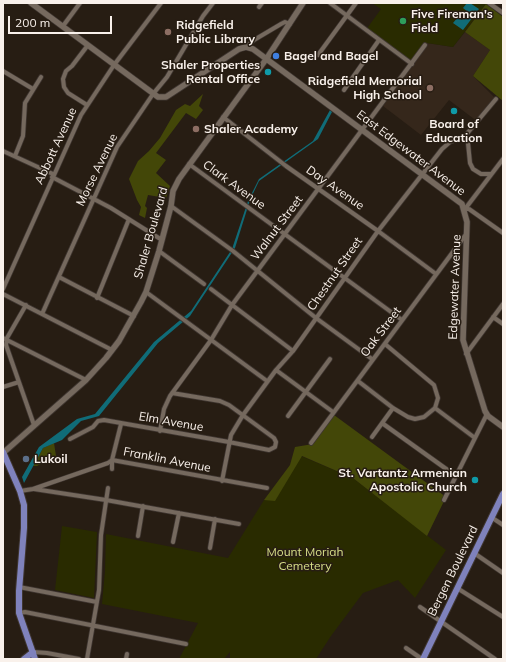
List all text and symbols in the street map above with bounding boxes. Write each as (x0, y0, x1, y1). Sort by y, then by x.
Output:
place label: Five Fireman's Field (411, 7, 493, 35)
scale bar (10, 8, 114, 34)
text: 200 m (15, 15, 50, 30)
marker: Five Fireman's Field (398, 16, 408, 26)
place label: Ridgefield Public Library (176, 18, 255, 46)
marker: Ridgefield Public Library (163, 27, 173, 37)
place label: Bagel and Bagel (284, 49, 378, 63)
marker: Bagel and Bagel (271, 51, 281, 61)
place label: Shaler Properties Rental Office (161, 58, 260, 86)
marker: Shaler Properties Rental Office (263, 67, 273, 77)
place label: Ridgefield Memorial High School (308, 74, 422, 102)
marker: Ridgefield Memorial High School (425, 83, 435, 93)
street label: Abbott Avenue (32, 105, 80, 187)
marker: Board of Education (449, 106, 459, 116)
street label: East Edgewater Avenue (354, 107, 468, 199)
place label: Board of Education (425, 117, 483, 145)
place label: Shaler Academy (204, 122, 298, 136)
marker: Shaler Academy (191, 124, 201, 134)
street label: Morse Avenue (73, 131, 121, 209)
street label: Clark Avenue (200, 158, 268, 212)
street label: Day Avenue (303, 163, 367, 213)
street label: Shaler Boulevard (131, 185, 171, 281)
street label: Walnut Street (248, 193, 306, 263)
street label: Edgewater Avenue (446, 234, 464, 340)
street label: Chestnut Street (304, 235, 366, 313)
street label: Oak Street (358, 304, 404, 360)
street label: Elm Avenue (138, 409, 204, 435)
street label: Franklin Avenue (122, 444, 212, 476)
place label: Lukoil (34, 452, 68, 466)
marker: Lukoil (21, 454, 31, 464)
place label: St. Vartantz Armenian Apostolic Church (338, 466, 467, 494)
marker: St. Vartantz Armenian Apostolic Church (470, 475, 480, 485)
street label: Bergen Boulevard (425, 523, 481, 619)
park label: Mount Moriah Cemetery (266, 545, 344, 573)

